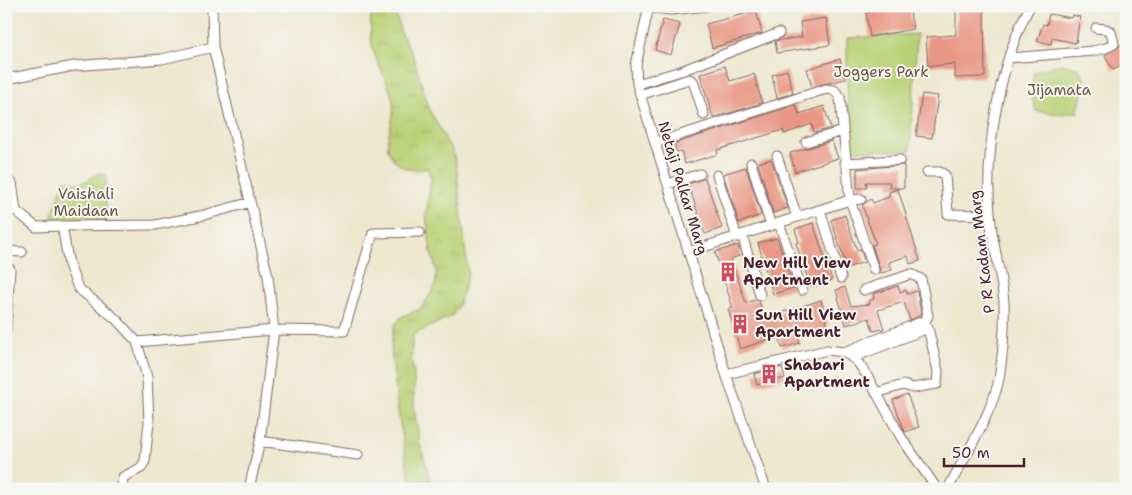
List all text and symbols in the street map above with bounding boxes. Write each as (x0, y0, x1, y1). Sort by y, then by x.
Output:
park label: Joggers Park (833, 62, 929, 82)
park label: Jijamata (1027, 80, 1092, 100)
street label: Netaji Palkar Marg (653, 119, 713, 257)
park label: Vaishali Maidaan (53, 184, 119, 221)
street label: P R Kadam Marg (965, 189, 999, 315)
place label: New Hill View Apartment (743, 253, 851, 290)
building icon: New Hill View Apartment (717, 261, 739, 283)
place label: Sun Hill View Apartment (755, 305, 857, 342)
building icon: Sun Hill View Apartment (729, 313, 751, 335)
place label: Shabari Apartment (784, 355, 870, 392)
building icon: Shabari Apartment (758, 363, 780, 385)
scale bar (944, 435, 1024, 467)
text: 50 m (952, 443, 990, 463)

